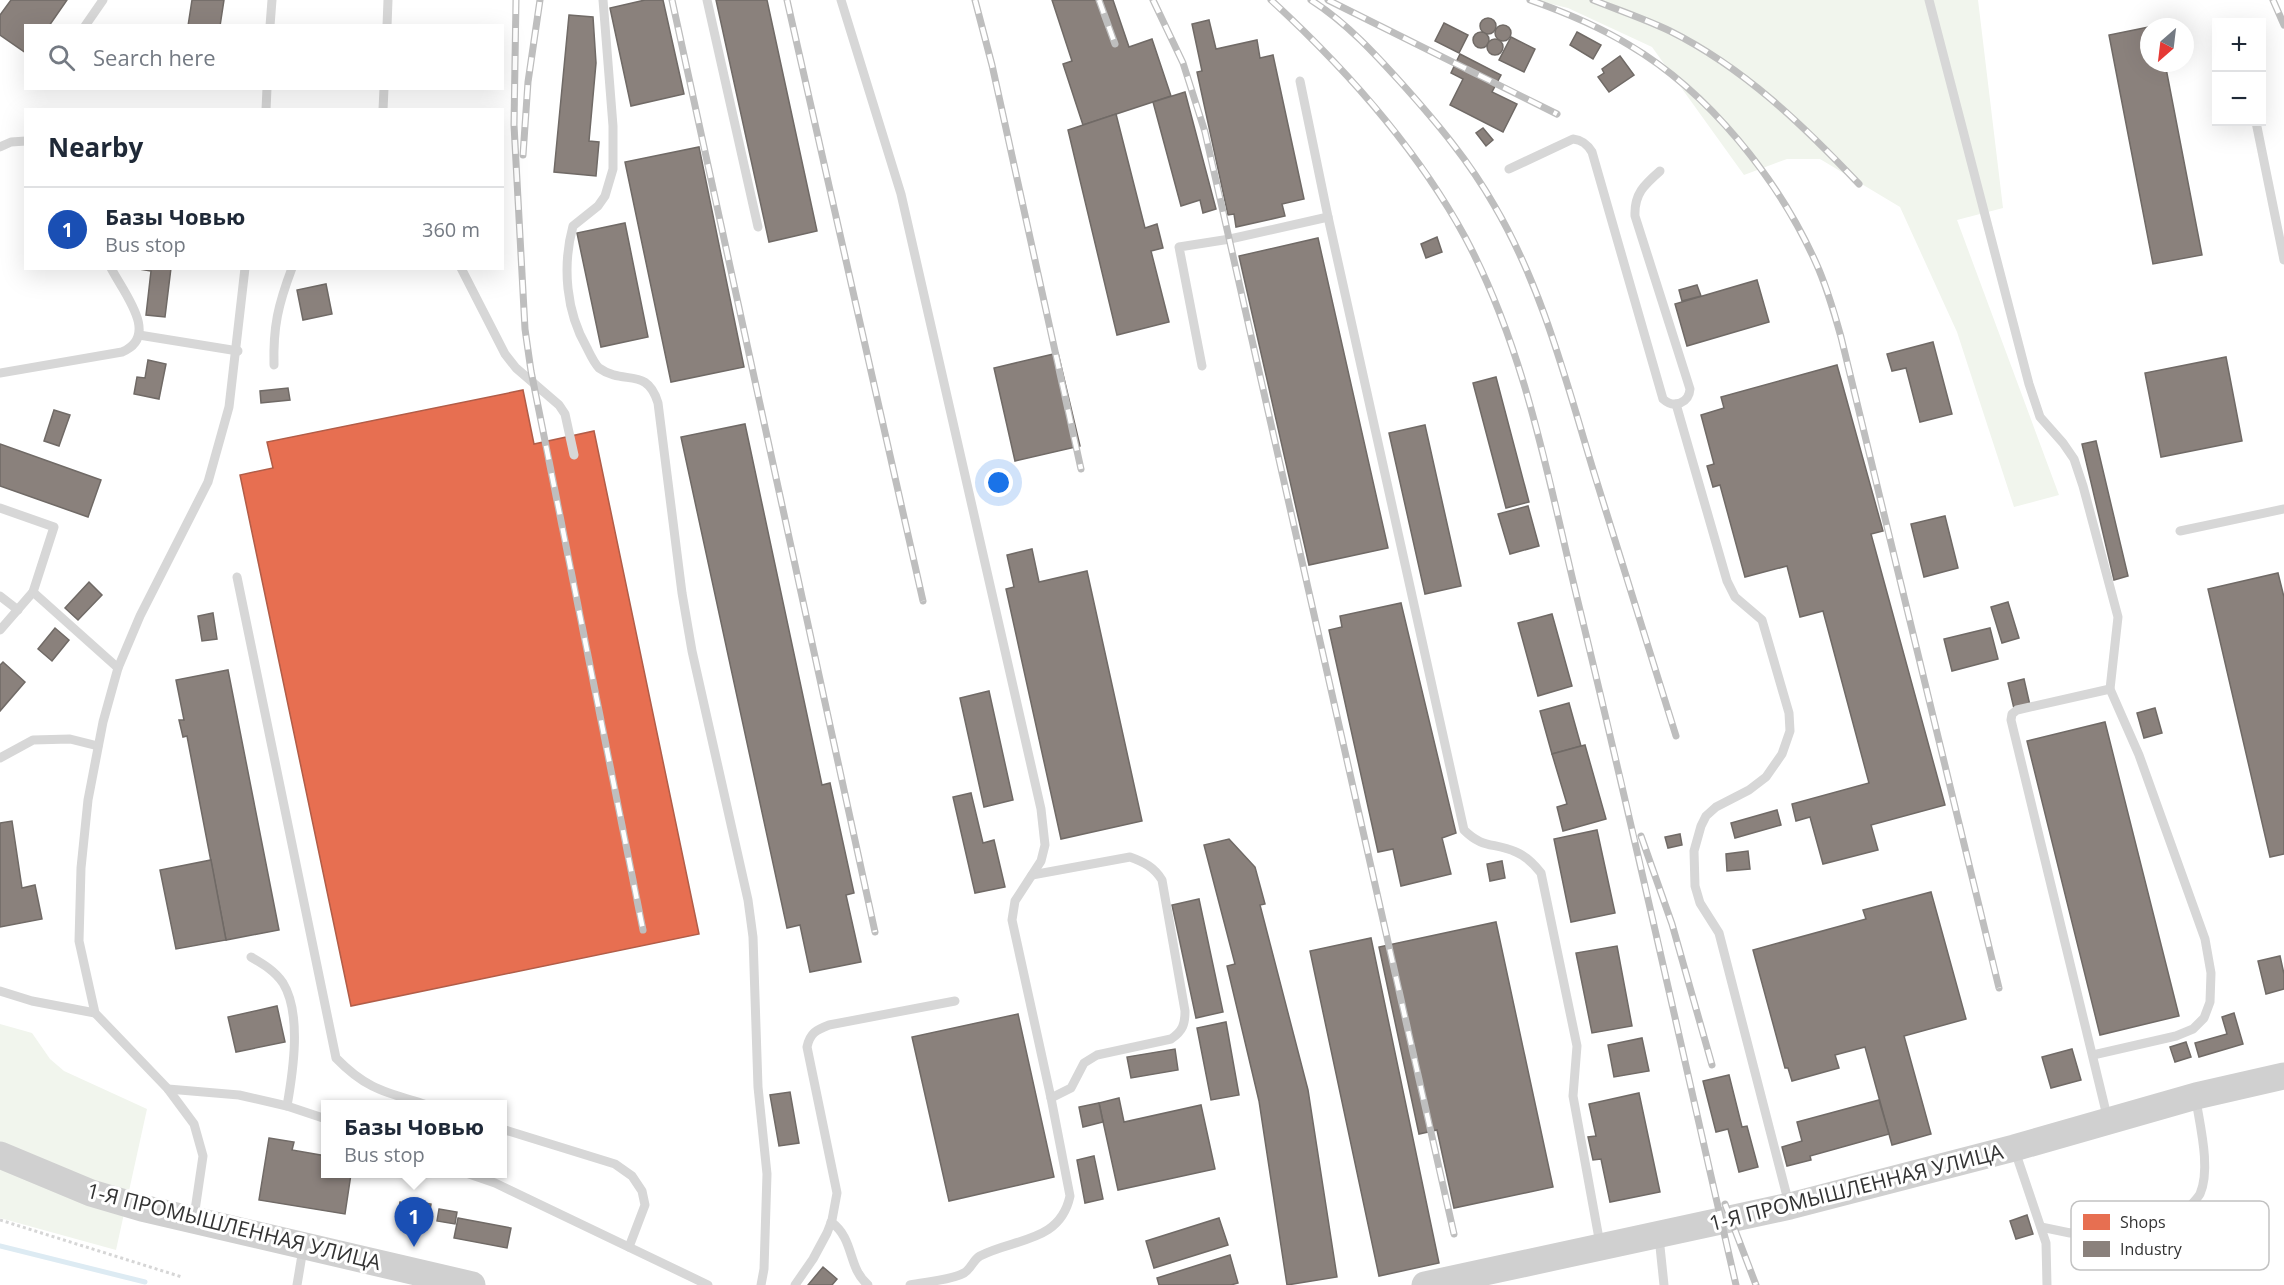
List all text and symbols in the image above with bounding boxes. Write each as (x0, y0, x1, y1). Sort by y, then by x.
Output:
north arrow (2140, 18, 2194, 72)
map controls (2212, 18, 2266, 126)
button: + (2212, 18, 2266, 72)
search box (24, 24, 504, 90)
icon: search (45, 41, 78, 74)
text: Search here (93, 42, 216, 72)
button: − (2212, 72, 2266, 126)
text: Nearby (48, 129, 143, 165)
text: Базы Човью (105, 201, 245, 231)
text: 1 (62, 216, 73, 243)
text: 360 m (422, 216, 480, 243)
text: Bus stop (105, 231, 186, 258)
your location (984, 468, 1013, 497)
popup (321, 1100, 507, 1178)
text: Базы Човью (344, 1111, 484, 1141)
street label: 1-Я ПРОМЫШЛЕННАЯ УЛИЦА (1706, 1137, 2007, 1237)
text: Bus stop (344, 1141, 425, 1168)
street label: 1-Я ПРОМЫШЛЕННАЯ УЛИЦА (84, 1176, 385, 1276)
pin: 1 (394, 1198, 434, 1247)
legend (2071, 1201, 2269, 1270)
text: Shops (2120, 1211, 2166, 1233)
text: Industry (2120, 1238, 2183, 1260)

